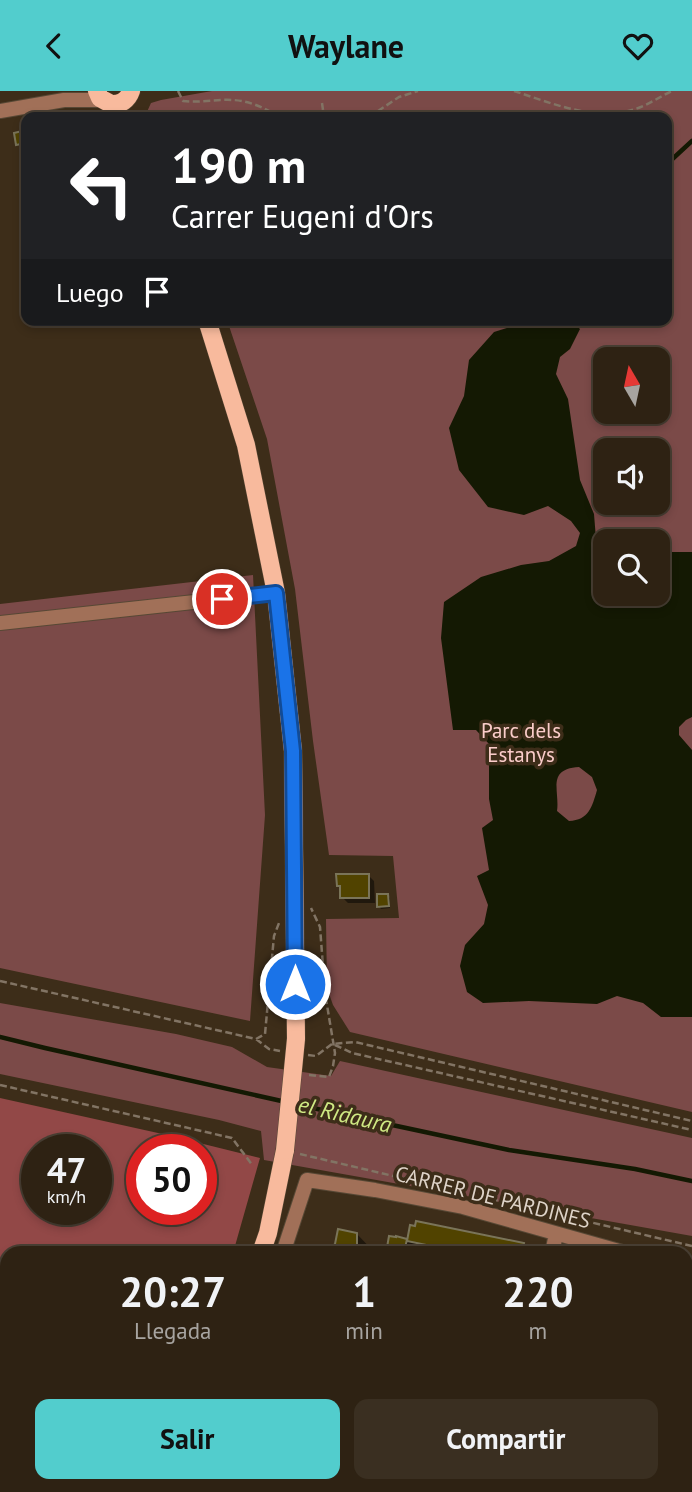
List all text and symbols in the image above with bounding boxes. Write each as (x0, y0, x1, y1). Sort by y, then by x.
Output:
text: Waylane (288, 25, 404, 67)
icon: back (35, 27, 73, 65)
icon: heart (619, 27, 657, 65)
text: 190 m (171, 133, 306, 197)
icon: left (56, 140, 147, 231)
text: Carrer Eugeni d'Ors (171, 195, 434, 237)
icon: arrive (138, 273, 176, 311)
text: Luego (56, 276, 124, 309)
north arrow (593, 347, 670, 423)
map controls (593, 347, 670, 606)
button: sound (593, 438, 670, 515)
button: search (593, 529, 670, 606)
pin (192, 569, 252, 629)
icon: arrive (203, 580, 241, 618)
park label: Parc dels Estanys (481, 717, 561, 768)
position arrow (258, 947, 332, 1021)
water label: el Ridaura (295, 1089, 395, 1139)
speed limit sign: 50 (126, 1134, 217, 1225)
text: 47 (47, 1147, 86, 1193)
street label: CARRER DE PARDINES (393, 1160, 593, 1234)
text: km/h (47, 1185, 86, 1208)
text: 20:27 (119, 1264, 226, 1319)
text: 1 (352, 1264, 376, 1319)
text: 220 (502, 1264, 574, 1319)
text: Llegada (134, 1316, 211, 1345)
text: min (345, 1316, 383, 1345)
text: m (529, 1316, 547, 1345)
button: Salir (35, 1399, 340, 1479)
button: Compartir (354, 1399, 658, 1479)

